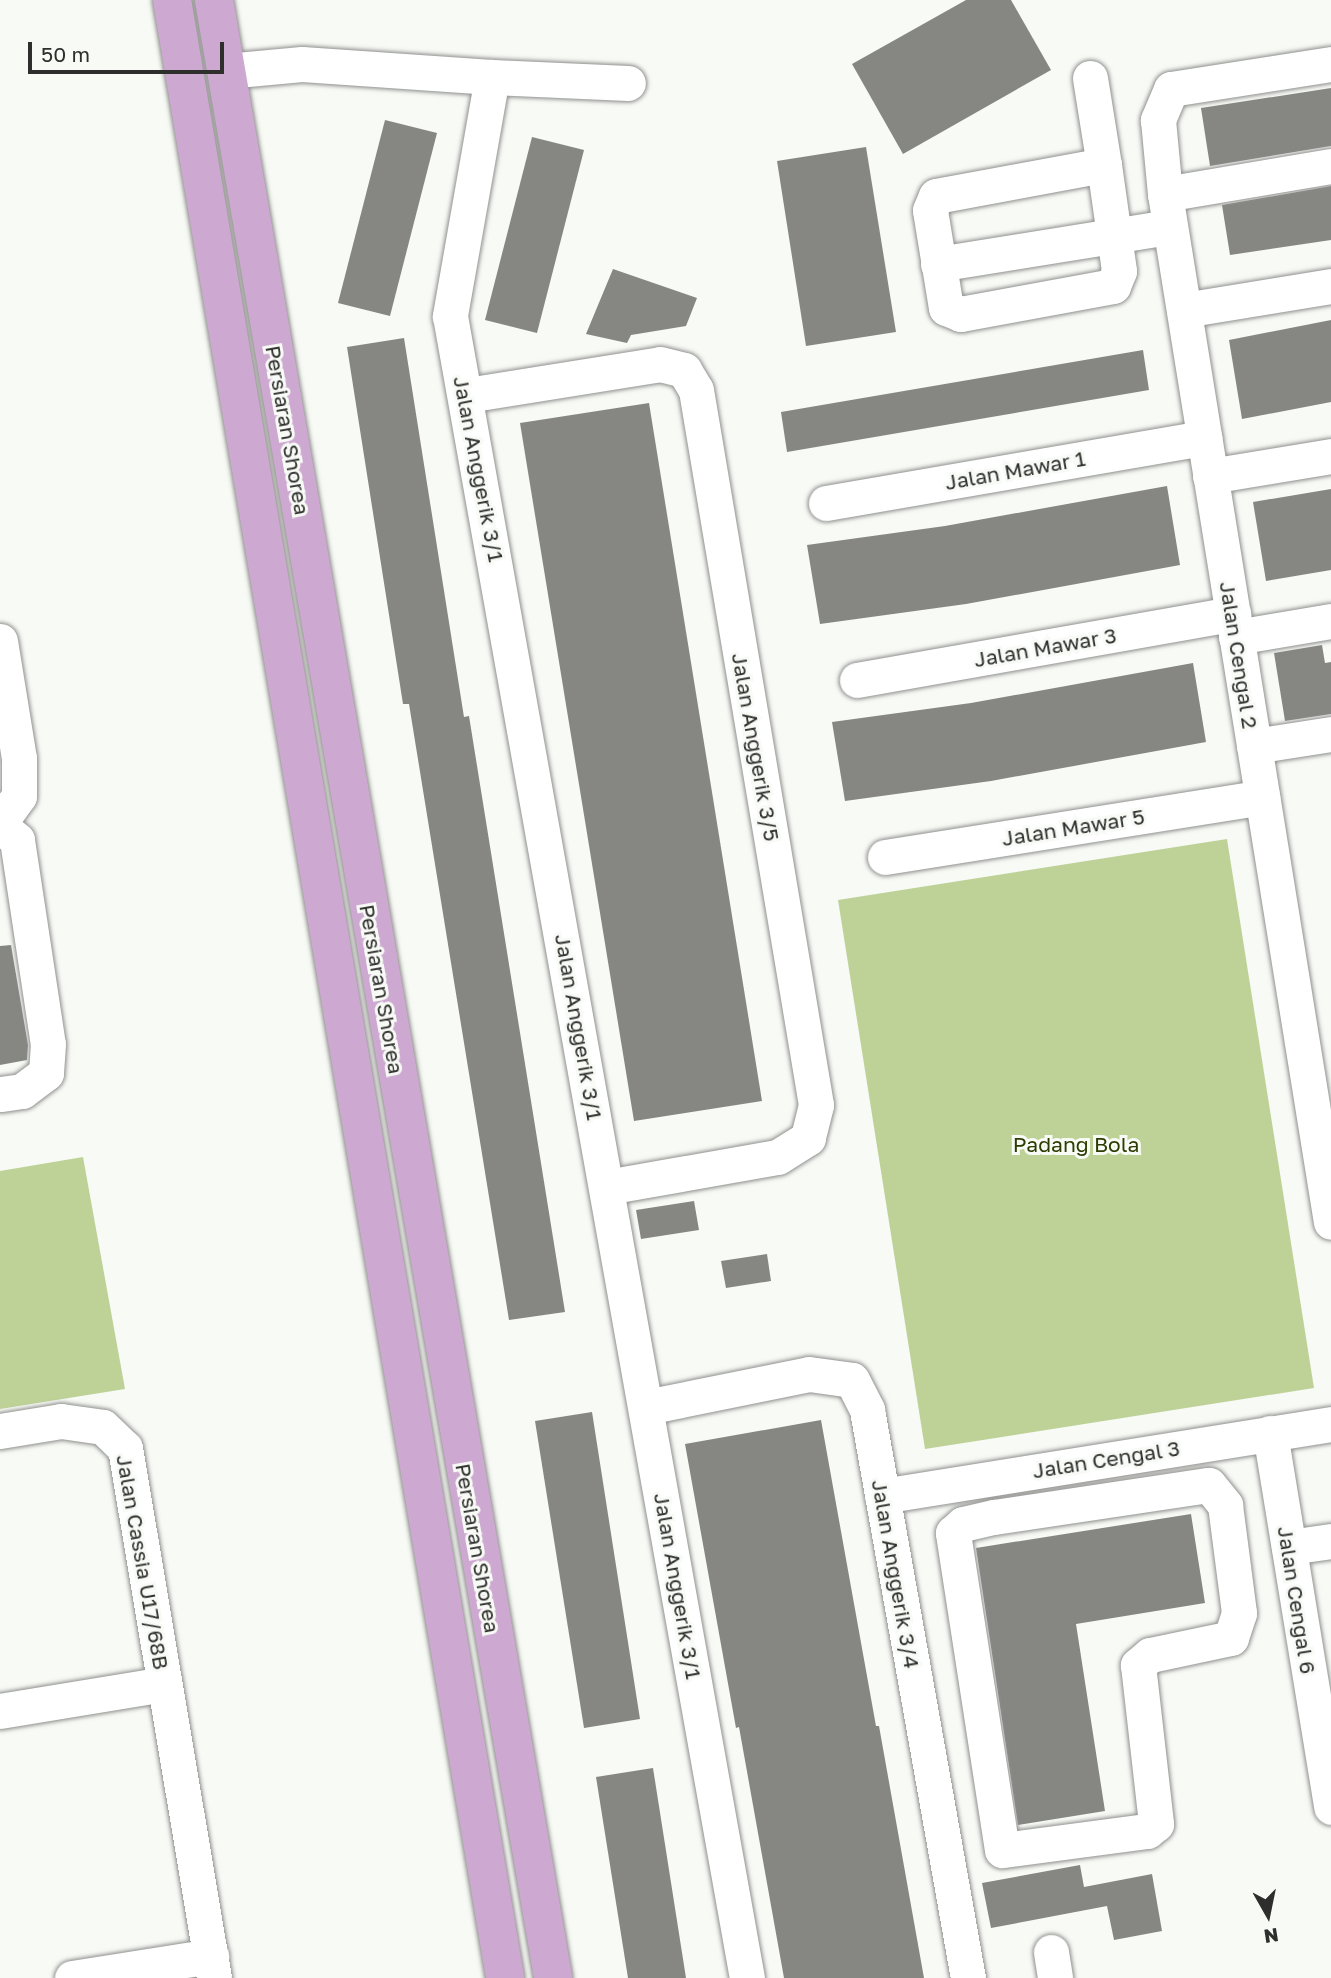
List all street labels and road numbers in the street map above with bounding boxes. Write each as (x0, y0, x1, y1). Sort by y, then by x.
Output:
street label: Persiaran Shorea (261, 343, 315, 517)
street label: Jalan Anggerik 3/1 (449, 374, 509, 564)
street label: Jalan Mawar 1 (943, 445, 1087, 495)
street label: Jalan Cengal 2 (1215, 580, 1263, 730)
street label: Jalan Mawar 3 (972, 622, 1118, 672)
street label: Jalan Anggerik 3/5 (727, 651, 785, 843)
street label: Jalan Mawar 5 (1000, 803, 1146, 851)
street label: Persiaran Shorea (355, 902, 409, 1076)
street label: Jalan Anggerik 3/1 (550, 932, 608, 1122)
street label: Jalan Cengal 3 (1031, 1435, 1181, 1483)
street label: Jalan Cassia U17/68B (112, 1453, 174, 1671)
street label: Persiaran Shorea (451, 1461, 505, 1635)
street label: Jalan Anggerik 3/4 (867, 1478, 925, 1670)
street label: Jalan Anggerik 3/1 (649, 1491, 707, 1681)
street label: Jalan Cengal 6 (1273, 1524, 1321, 1676)

